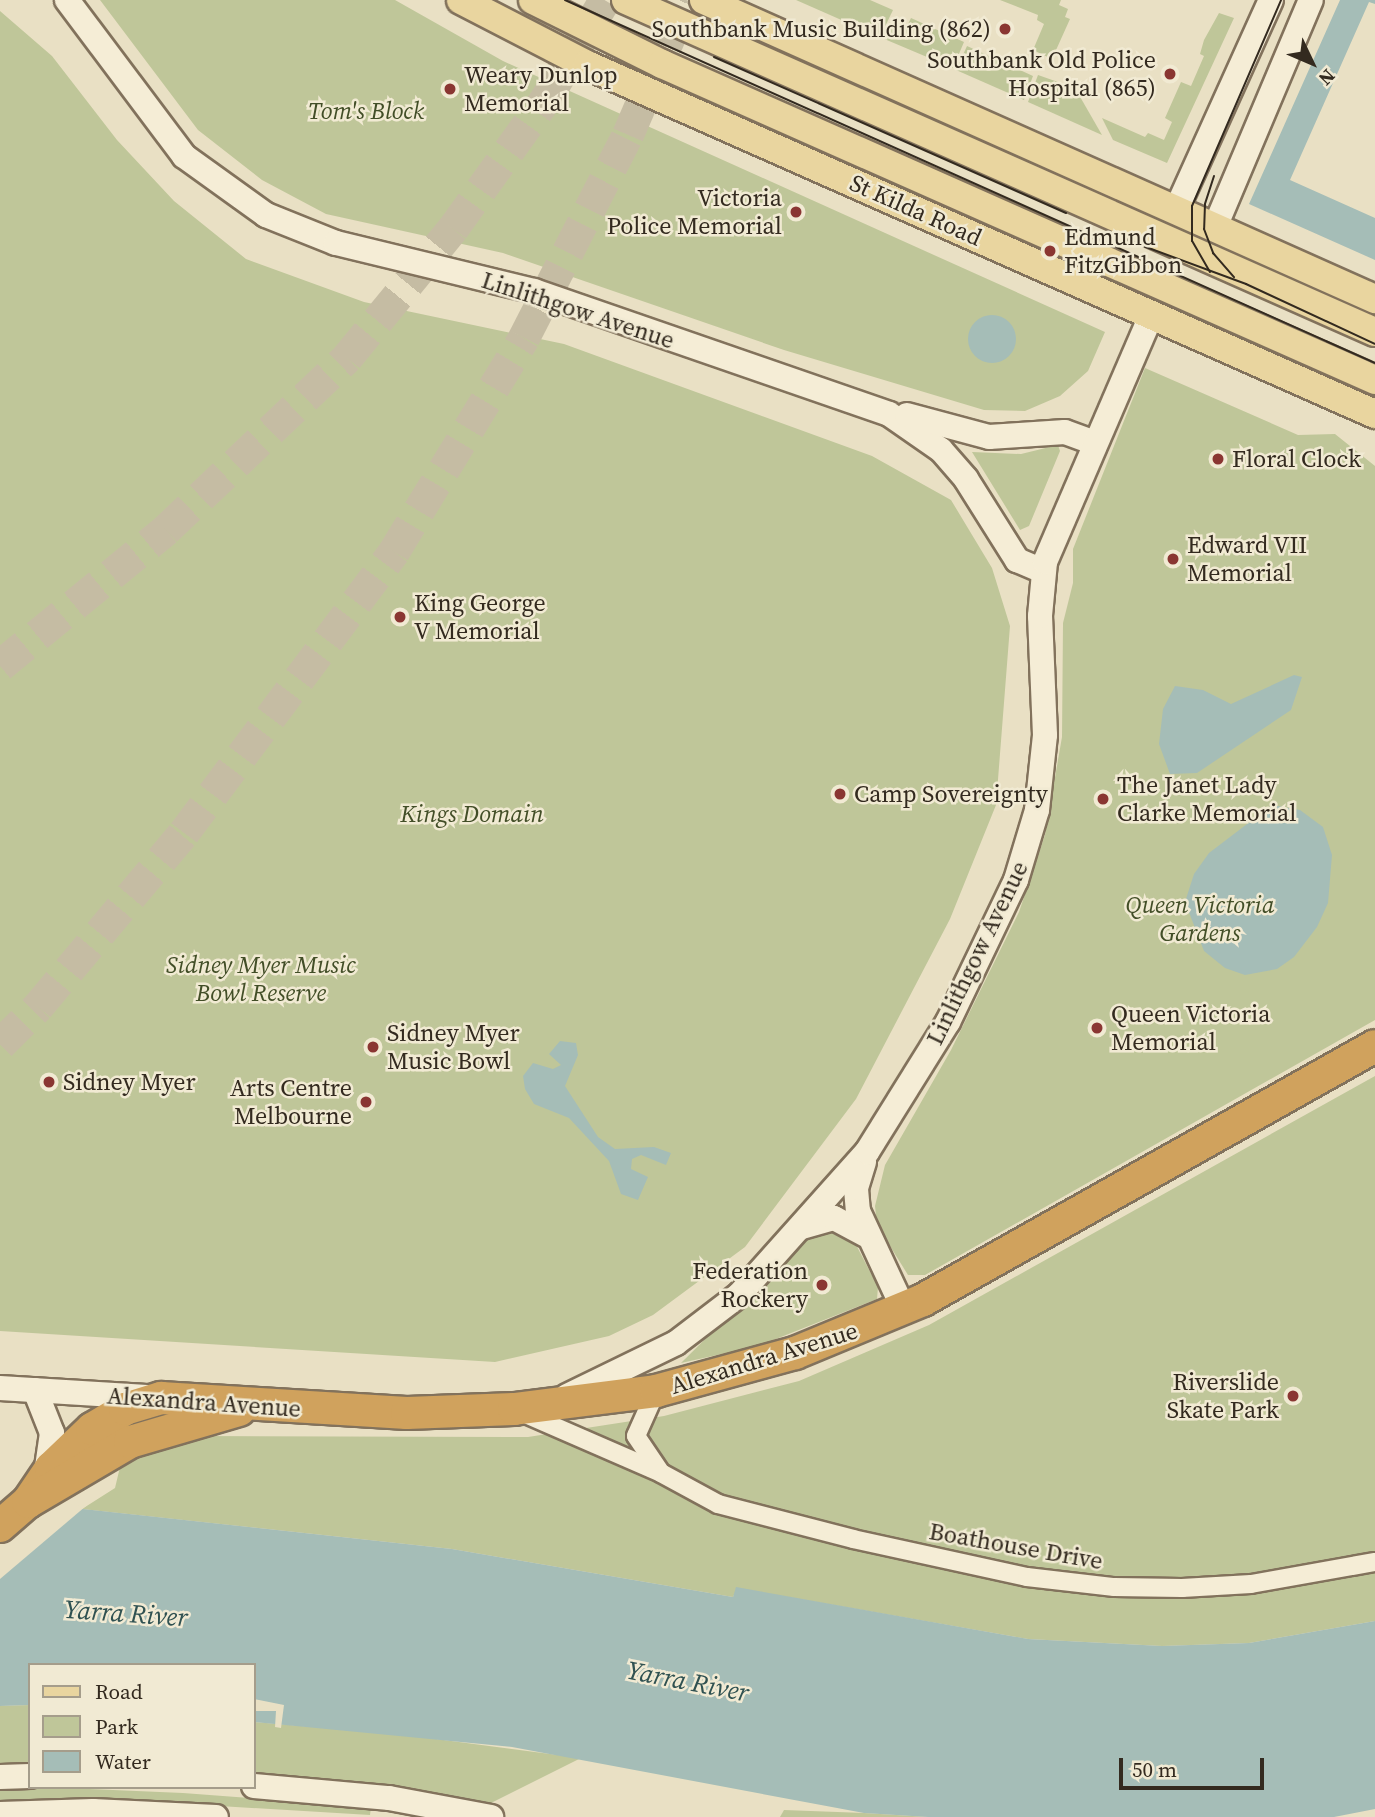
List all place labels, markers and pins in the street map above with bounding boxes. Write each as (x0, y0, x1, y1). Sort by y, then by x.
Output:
place label: Southbank Music Building (862) (652, 15, 991, 43)
marker: Southbank Music Building (862) (997, 21, 1013, 37)
place label: Southbank Old Police Hospital (865) (927, 46, 1156, 102)
place label: Weary Dunlop Memorial (464, 61, 617, 117)
marker: Southbank Old Police Hospital (865) (1162, 66, 1178, 82)
marker: Weary Dunlop Memorial (442, 81, 458, 97)
place label: Victoria Police Memorial (607, 184, 782, 240)
marker: Victoria Police Memorial (788, 204, 804, 220)
place label: Edmund FitzGibbon (1064, 223, 1182, 279)
marker: Edmund FitzGibbon (1042, 243, 1058, 259)
place label: Floral Clock (1232, 445, 1361, 473)
marker: Floral Clock (1210, 451, 1226, 467)
place label: Edward VII Memorial (1187, 531, 1308, 587)
marker: Edward VII Memorial (1165, 551, 1181, 567)
place label: King George V Memorial (414, 589, 546, 645)
marker: King George V Memorial (392, 609, 408, 625)
place label: The Janet Lady Clarke Memorial (1117, 771, 1296, 827)
place label: Camp Sovereignty (854, 780, 1048, 808)
marker: Camp Sovereignty (832, 786, 848, 802)
marker: The Janet Lady Clarke Memorial (1095, 791, 1111, 807)
place label: Queen Victoria Memorial (1111, 1000, 1271, 1056)
place label: Sidney Myer Music Bowl (387, 1019, 520, 1075)
marker: Queen Victoria Memorial (1089, 1020, 1105, 1036)
marker: Sidney Myer Music Bowl (365, 1039, 381, 1055)
place label: Sidney Myer (63, 1068, 196, 1096)
marker: Sidney Myer (41, 1074, 57, 1090)
place label: Arts Centre Melbourne (230, 1074, 352, 1130)
marker: Arts Centre Melbourne (358, 1094, 374, 1110)
place label: Federation Rockery (692, 1257, 808, 1313)
marker: Federation Rockery (814, 1277, 830, 1293)
place label: Riverslide Skate Park (1167, 1368, 1279, 1424)
marker: Riverslide Skate Park (1285, 1388, 1301, 1404)

